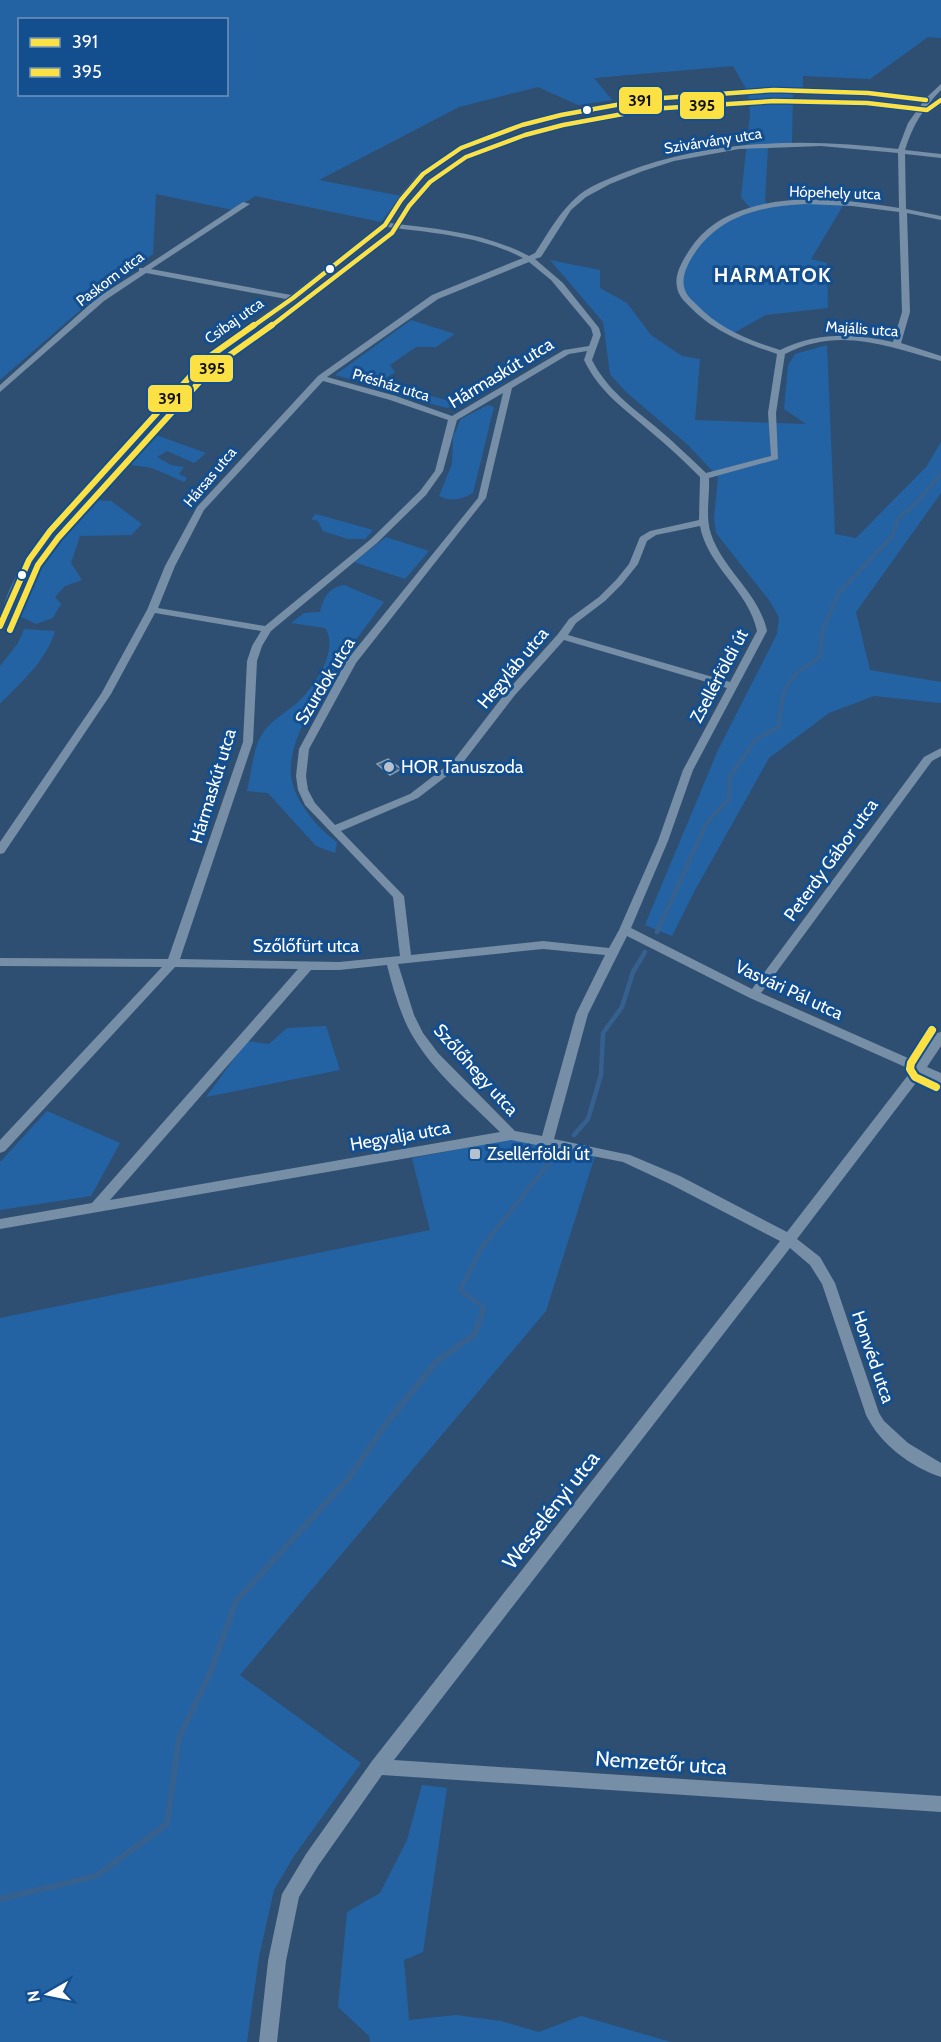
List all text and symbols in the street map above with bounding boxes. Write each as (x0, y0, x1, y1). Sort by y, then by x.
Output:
legend (18, 18, 228, 96)
text: 391 (72, 31, 98, 53)
text: 395 (72, 61, 102, 83)
line badge: 391 (618, 86, 663, 115)
text: 391 (628, 91, 652, 110)
line badge: 395 (679, 91, 725, 120)
text: 395 (689, 96, 715, 115)
unlabelled marker (581, 104, 593, 116)
street label: Szivárvány utca (663, 124, 764, 158)
street label: Hópehely utca (789, 182, 882, 204)
street label: Paskom utca (73, 247, 148, 310)
unlabelled marker (324, 263, 336, 275)
district label: HARMATOK (714, 263, 832, 287)
street label: Csibaj utca (201, 294, 267, 348)
street label: Majális utca (825, 317, 900, 341)
street label: Hármaskút utca (445, 333, 558, 413)
line badge: 395 (189, 354, 234, 383)
text: 395 (199, 359, 225, 378)
street label: Présház utca (350, 365, 432, 405)
line badge: 391 (147, 384, 193, 413)
text: 391 (158, 389, 182, 408)
street label: Hársas utca (180, 443, 241, 510)
unlabelled marker (16, 569, 28, 581)
street label: Hegyláb utca (473, 623, 553, 713)
street label: Zsellérföldi út (685, 625, 753, 727)
street label: Szurdok utca (290, 633, 360, 729)
street label: Hármaskút utca (185, 726, 241, 846)
place label: HOR Tanuszoda (401, 756, 524, 778)
marker: HOR Tanuszoda (382, 760, 396, 774)
street label: Peterdy Gábor utca (779, 794, 883, 925)
street label: Szőlőfürt utca (253, 935, 359, 957)
street label: Vasvári Pál utca (732, 955, 847, 1025)
street label: Szőlőhegy utca (429, 1019, 523, 1121)
street label: Hegyalja utca (348, 1116, 452, 1156)
place label: Zsellérföldi út (487, 1143, 590, 1165)
marker: Zsellérföldi út (468, 1147, 482, 1161)
street label: Honvéd utca (847, 1308, 899, 1406)
street label: Wesselényi utca (497, 1446, 604, 1573)
street label: Nemzetőr utca (594, 1745, 728, 1780)
north arrow (18, 1964, 78, 2024)
text: N (23, 1989, 44, 2003)

